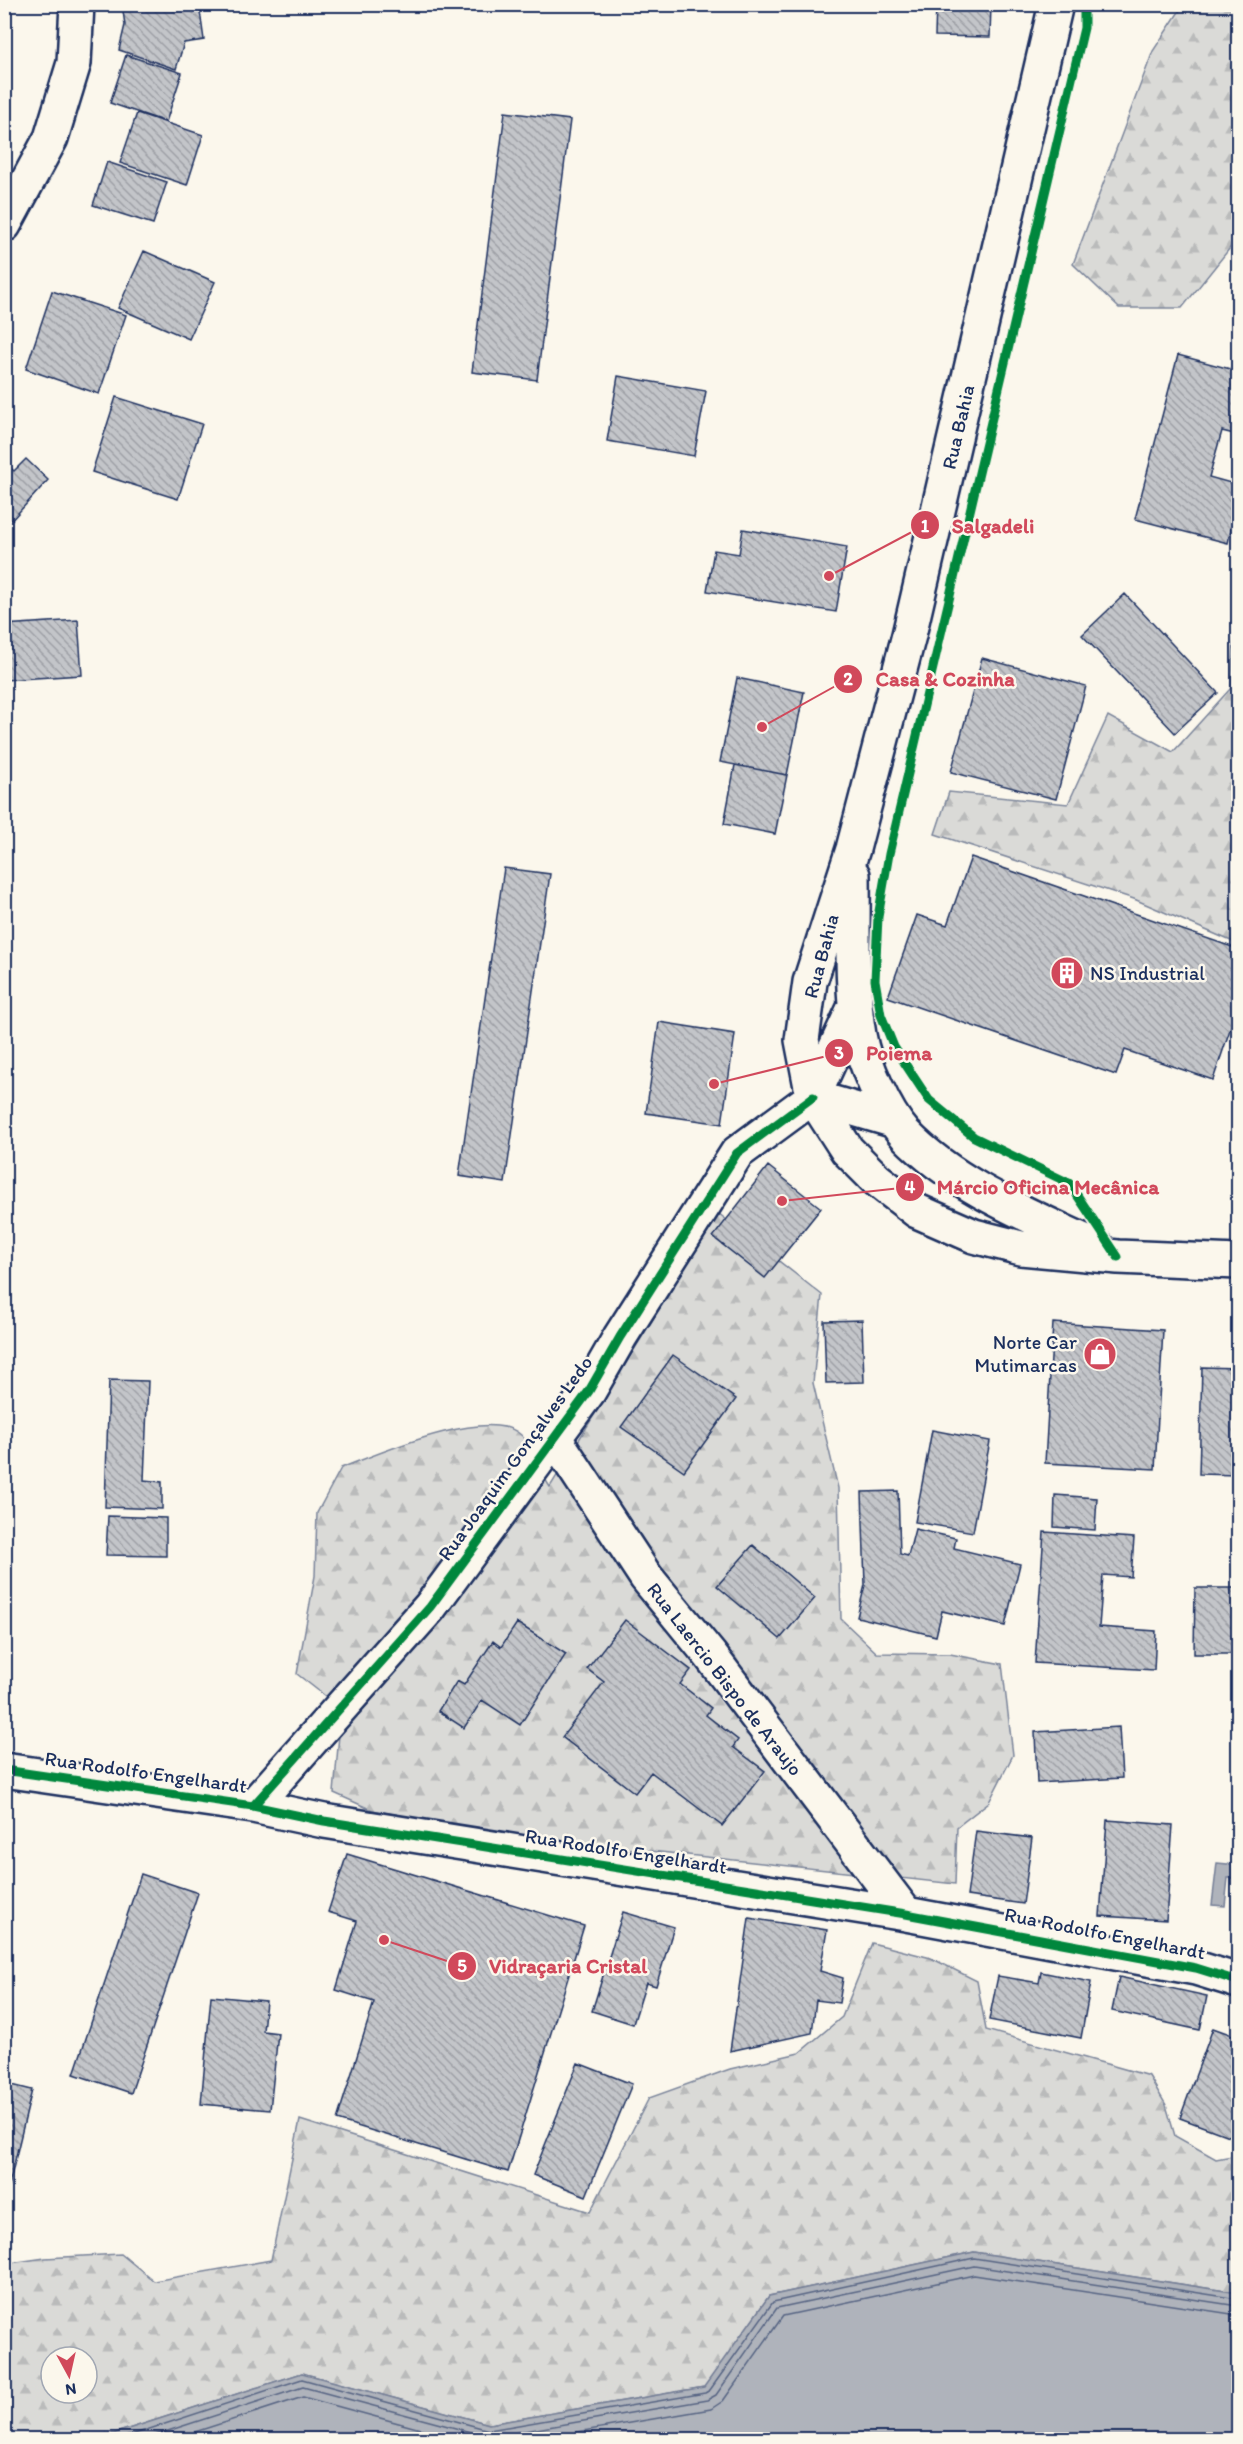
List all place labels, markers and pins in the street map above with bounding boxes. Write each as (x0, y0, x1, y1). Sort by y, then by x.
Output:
callout: Salgadeli (910, 506, 1046, 545)
callout: Casa & Cozinha (833, 659, 1027, 698)
building icon: NS Industrial (1049, 955, 1085, 991)
place label: NS Industrial (1090, 961, 1205, 985)
callout: Poiema (824, 1033, 944, 1072)
callout: Márcio Oficina Mecânica (895, 1167, 1170, 1206)
place label: Norte Car Mutimarcas (974, 1330, 1077, 1377)
shop icon: Norte Car Mutimarcas (1082, 1336, 1118, 1372)
callout: Vidraçaria Cristal (447, 1946, 659, 1985)

